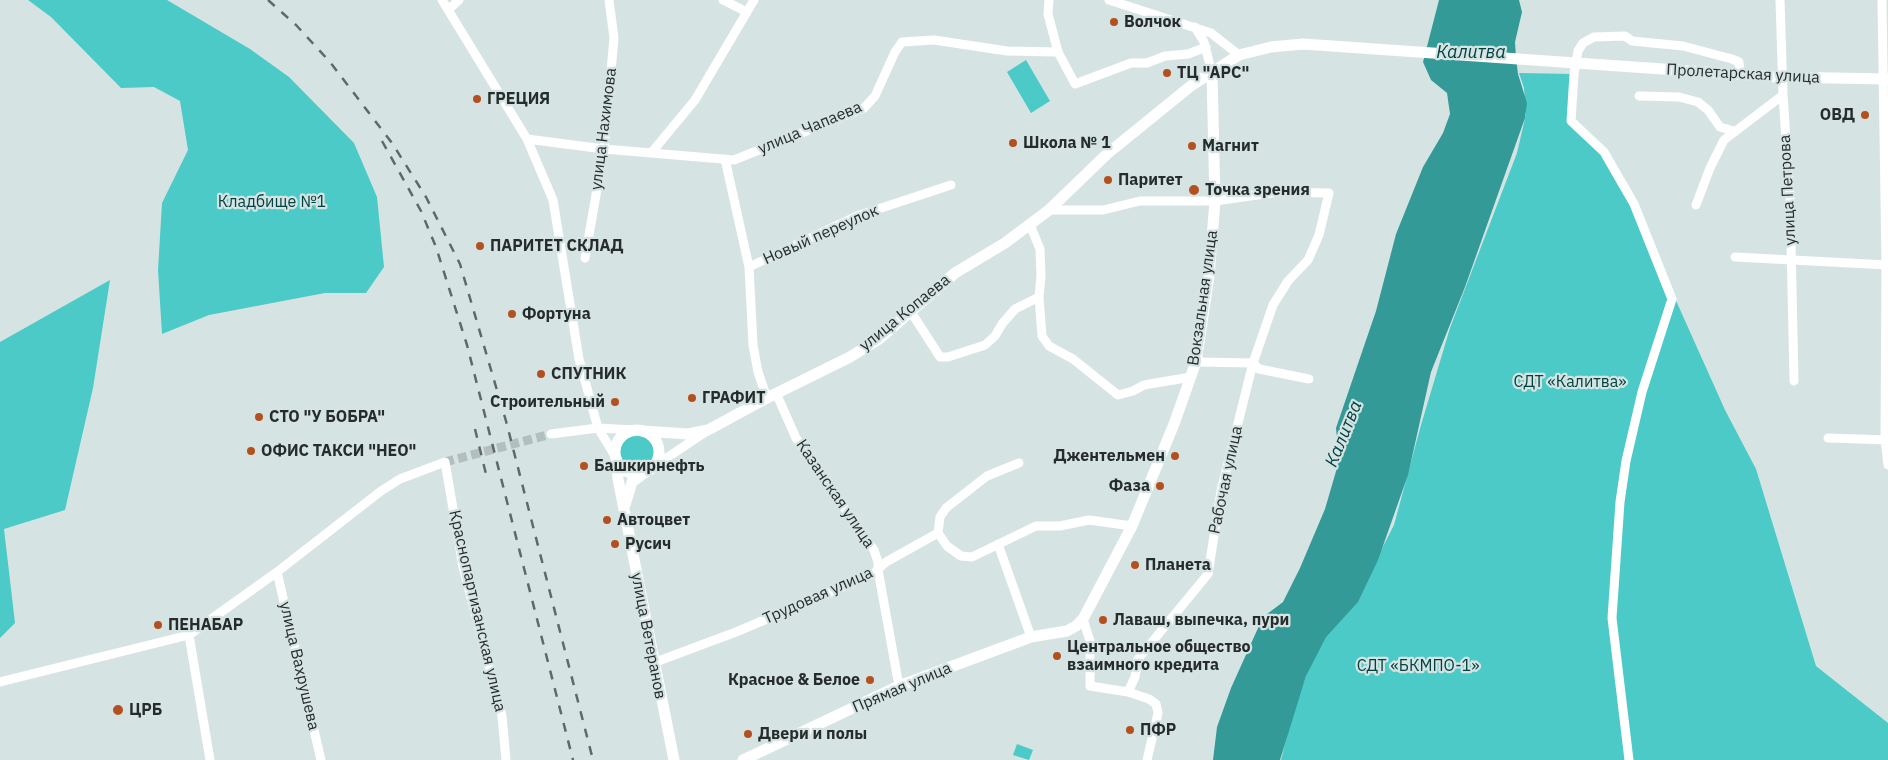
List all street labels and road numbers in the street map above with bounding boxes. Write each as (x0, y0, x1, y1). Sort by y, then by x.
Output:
street label: Пролетарская улица (1666, 60, 1820, 88)
street label: улица Нахимова (587, 67, 621, 191)
street label: улица Чапаева (755, 98, 865, 158)
street label: улица Петрова (1776, 134, 1800, 246)
street label: Новый переулок (760, 201, 882, 269)
street label: Вокзальная улица (1184, 229, 1222, 367)
street label: улица Копаева (856, 271, 954, 355)
street label: Рабочая улица (1205, 424, 1247, 536)
street label: Казанская улица (792, 436, 878, 552)
street label: Краснопартизанская улица (444, 508, 510, 714)
street label: Трудовая улица (760, 563, 876, 629)
street label: улица Ветеранов (626, 571, 670, 701)
street label: улица Вахрушева (275, 600, 323, 732)
street label: Прямая улица (850, 659, 954, 717)

